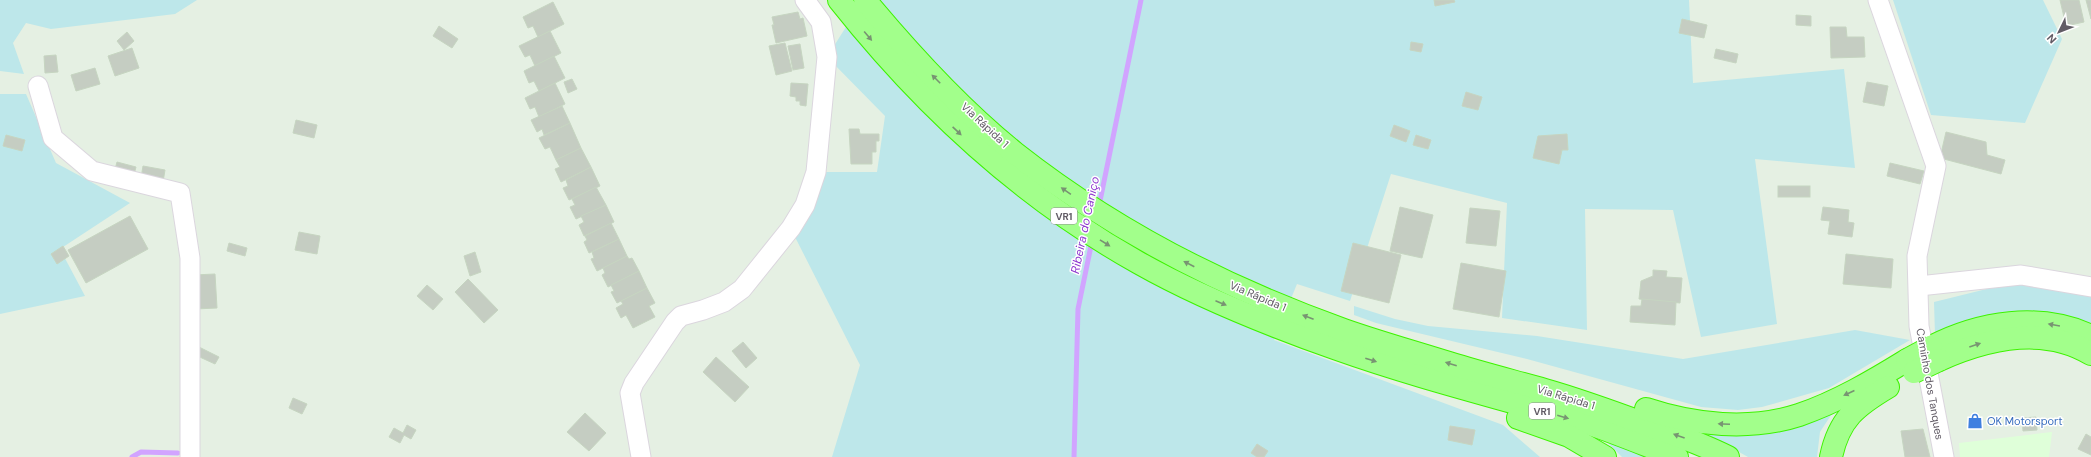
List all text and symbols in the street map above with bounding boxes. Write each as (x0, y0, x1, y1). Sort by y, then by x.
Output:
north arrow (2039, 12, 2079, 52)
one-way arrow (863, 31, 872, 42)
text: N (2044, 31, 2060, 47)
one-way arrow (931, 74, 941, 84)
street label: Via Rápida 1 (958, 99, 1012, 151)
one-way arrow (952, 126, 962, 135)
water label: Ribeira do Caniço (1067, 175, 1103, 275)
one-way arrow (1061, 187, 1071, 195)
road number: VR1 (1051, 208, 1077, 224)
one-way arrow (1099, 239, 1111, 246)
one-way arrow (1184, 261, 1195, 268)
street label: Via Rápida 1 (1228, 278, 1288, 314)
one-way arrow (1215, 300, 1227, 306)
one-way arrow (1302, 313, 1314, 319)
one-way arrow (2047, 322, 2060, 328)
street label: Caminho dos Tanques (1913, 327, 1947, 441)
one-way arrow (1969, 342, 1981, 348)
one-way arrow (1366, 357, 1378, 363)
one-way arrow (1445, 361, 1457, 367)
street label: Via Rápida 1 (1535, 382, 1597, 412)
one-way arrow (1843, 390, 1854, 396)
road number: VR1 (1529, 403, 1555, 419)
shop icon: OK Motorsport (1966, 412, 1984, 430)
one-way arrow (1558, 414, 1570, 420)
place label: OK Motorsport (1987, 414, 2062, 428)
one-way arrow (1718, 420, 1730, 427)
one-way arrow (1673, 433, 1685, 439)

